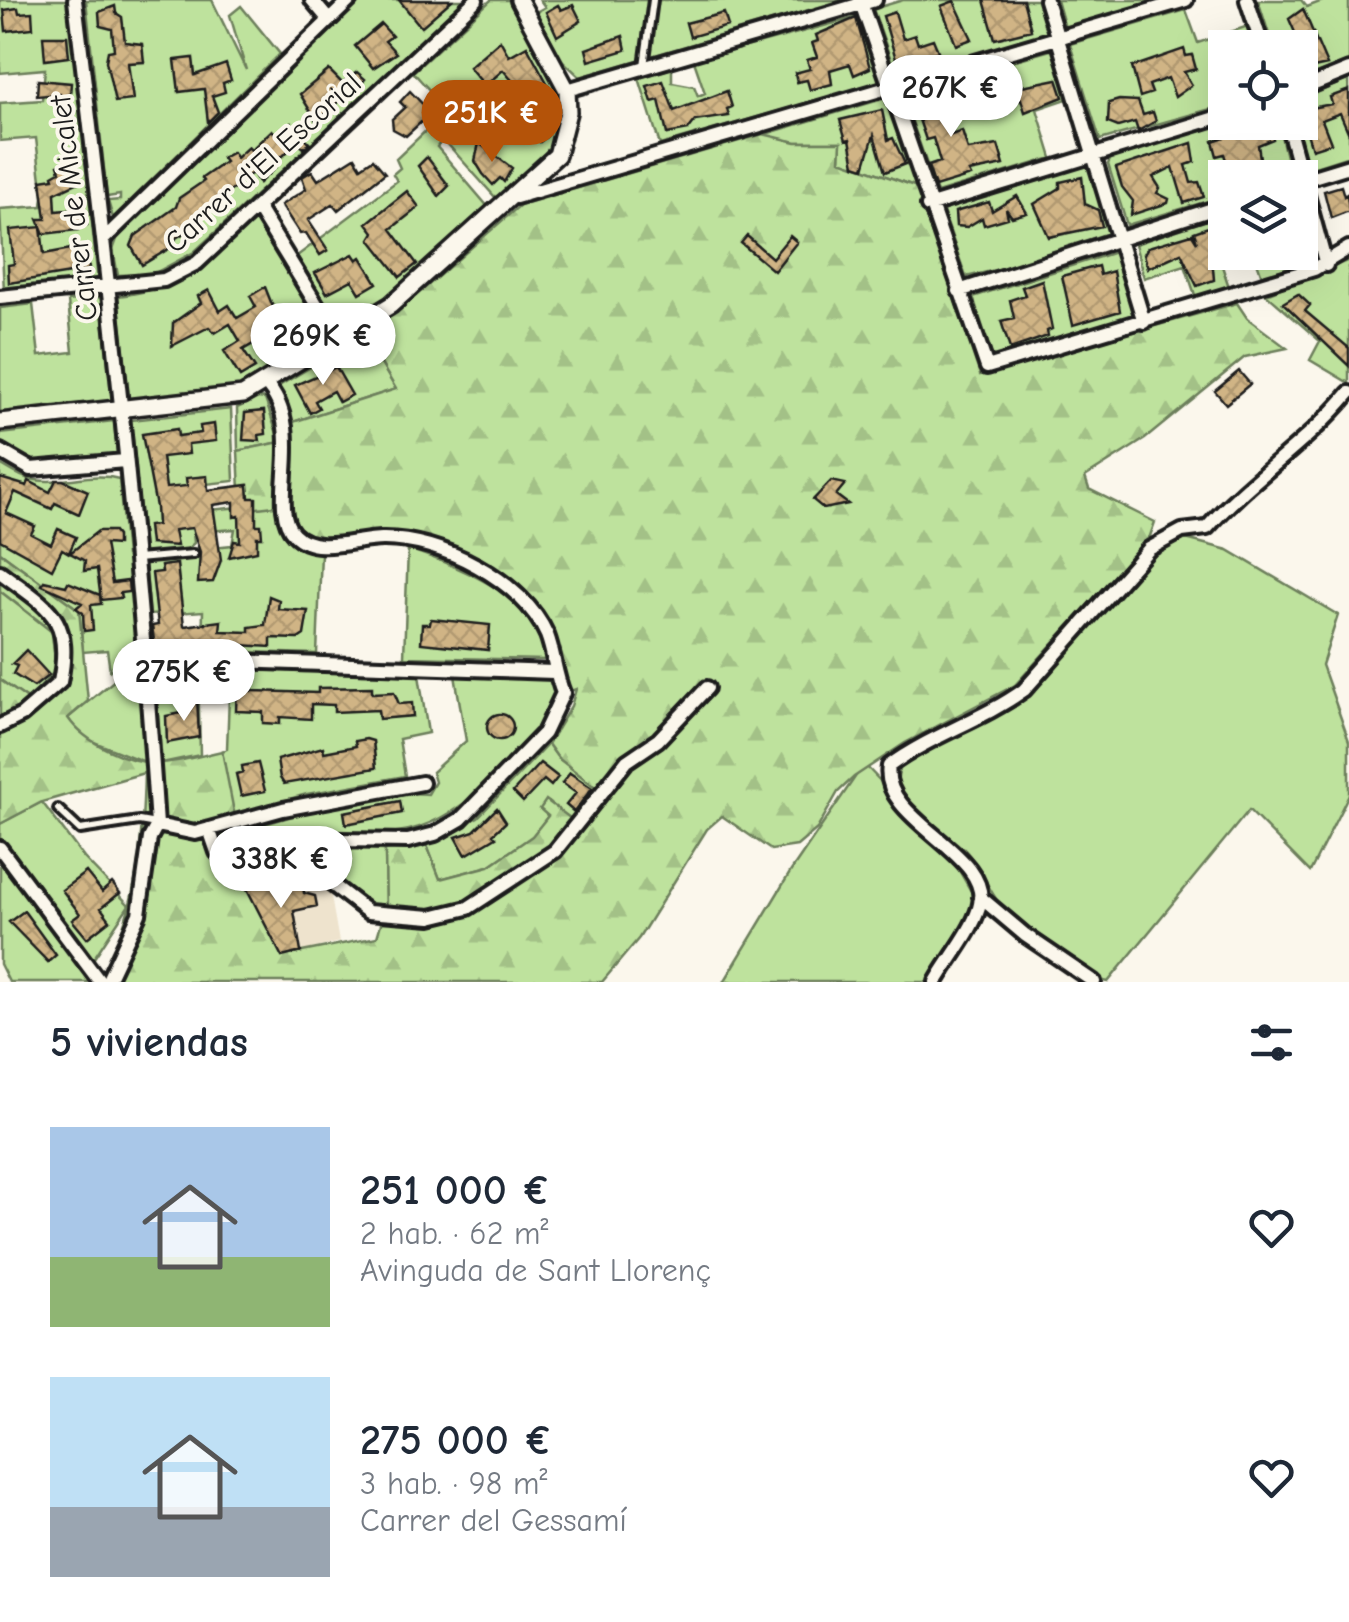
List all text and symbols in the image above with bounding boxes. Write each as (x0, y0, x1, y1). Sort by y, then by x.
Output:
map controls (1208, 30, 1318, 270)
button: locate (1208, 30, 1318, 140)
pin: 267K € (870, 55, 1032, 140)
street label: Carrer d'El Escorial (158, 66, 368, 260)
text: 267K € (902, 69, 1000, 106)
pin: 251K € (411, 80, 573, 165)
street label: Carrer de Micalet (43, 92, 105, 323)
text: 251K € (444, 94, 540, 131)
button: layers (1208, 160, 1318, 270)
pin: 269K € (242, 303, 404, 388)
text: 269K € (273, 317, 373, 354)
pin: 275K € (103, 639, 265, 724)
text: 275K € (135, 653, 233, 690)
pin: 338K € (200, 826, 362, 911)
text: 338K € (231, 840, 331, 877)
icon: filters (1244, 1015, 1299, 1070)
text: 5 viviendas (50, 1018, 248, 1067)
text: 251 000 € (360, 1166, 551, 1215)
icon: home (130, 1167, 250, 1287)
icon: heart (1244, 1200, 1299, 1255)
text: 2 hab. · 62 m² (360, 1215, 549, 1252)
text: Avinguda de Sant Llorenç (360, 1252, 711, 1289)
text: 275 000 € (360, 1416, 553, 1465)
icon: home (130, 1417, 250, 1537)
icon: heart (1244, 1450, 1299, 1505)
text: 3 hab. · 98 m² (360, 1465, 547, 1502)
text: Carrer del Gessamí (360, 1502, 627, 1539)

